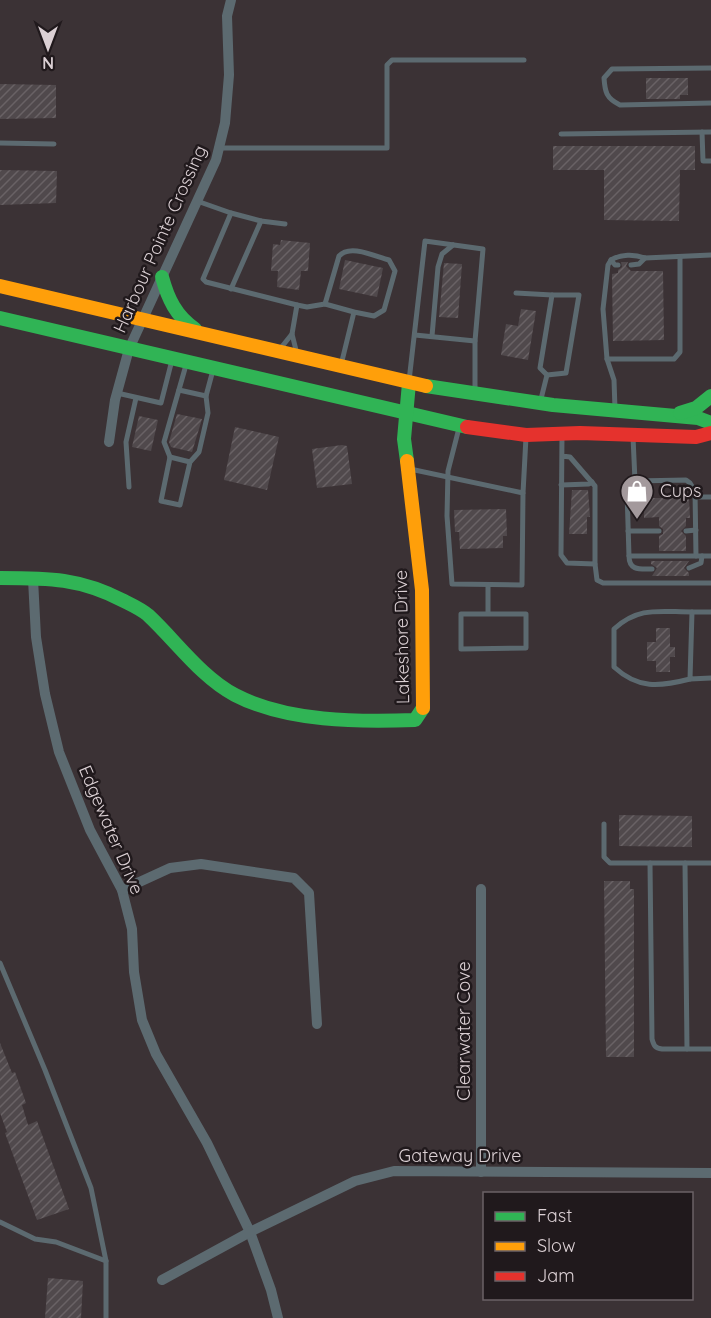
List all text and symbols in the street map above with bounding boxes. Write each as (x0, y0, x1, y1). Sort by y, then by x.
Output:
north arrow (18, 18, 78, 78)
text: N (42, 53, 54, 73)
street label: Harbour Pointe Crossing (108, 141, 211, 336)
shop icon: Cups (619, 473, 655, 520)
place label: Cups (660, 479, 701, 502)
street label: Lakeshore Drive (389, 570, 414, 704)
street label: Edgewater Drive (74, 762, 149, 898)
street label: Clearwater Cove (452, 961, 475, 1101)
street label: Gateway Drive (399, 1144, 521, 1167)
legend (483, 1192, 693, 1300)
text: Fast (537, 1204, 572, 1227)
text: Slow (537, 1234, 575, 1257)
text: Jam (537, 1264, 575, 1287)

